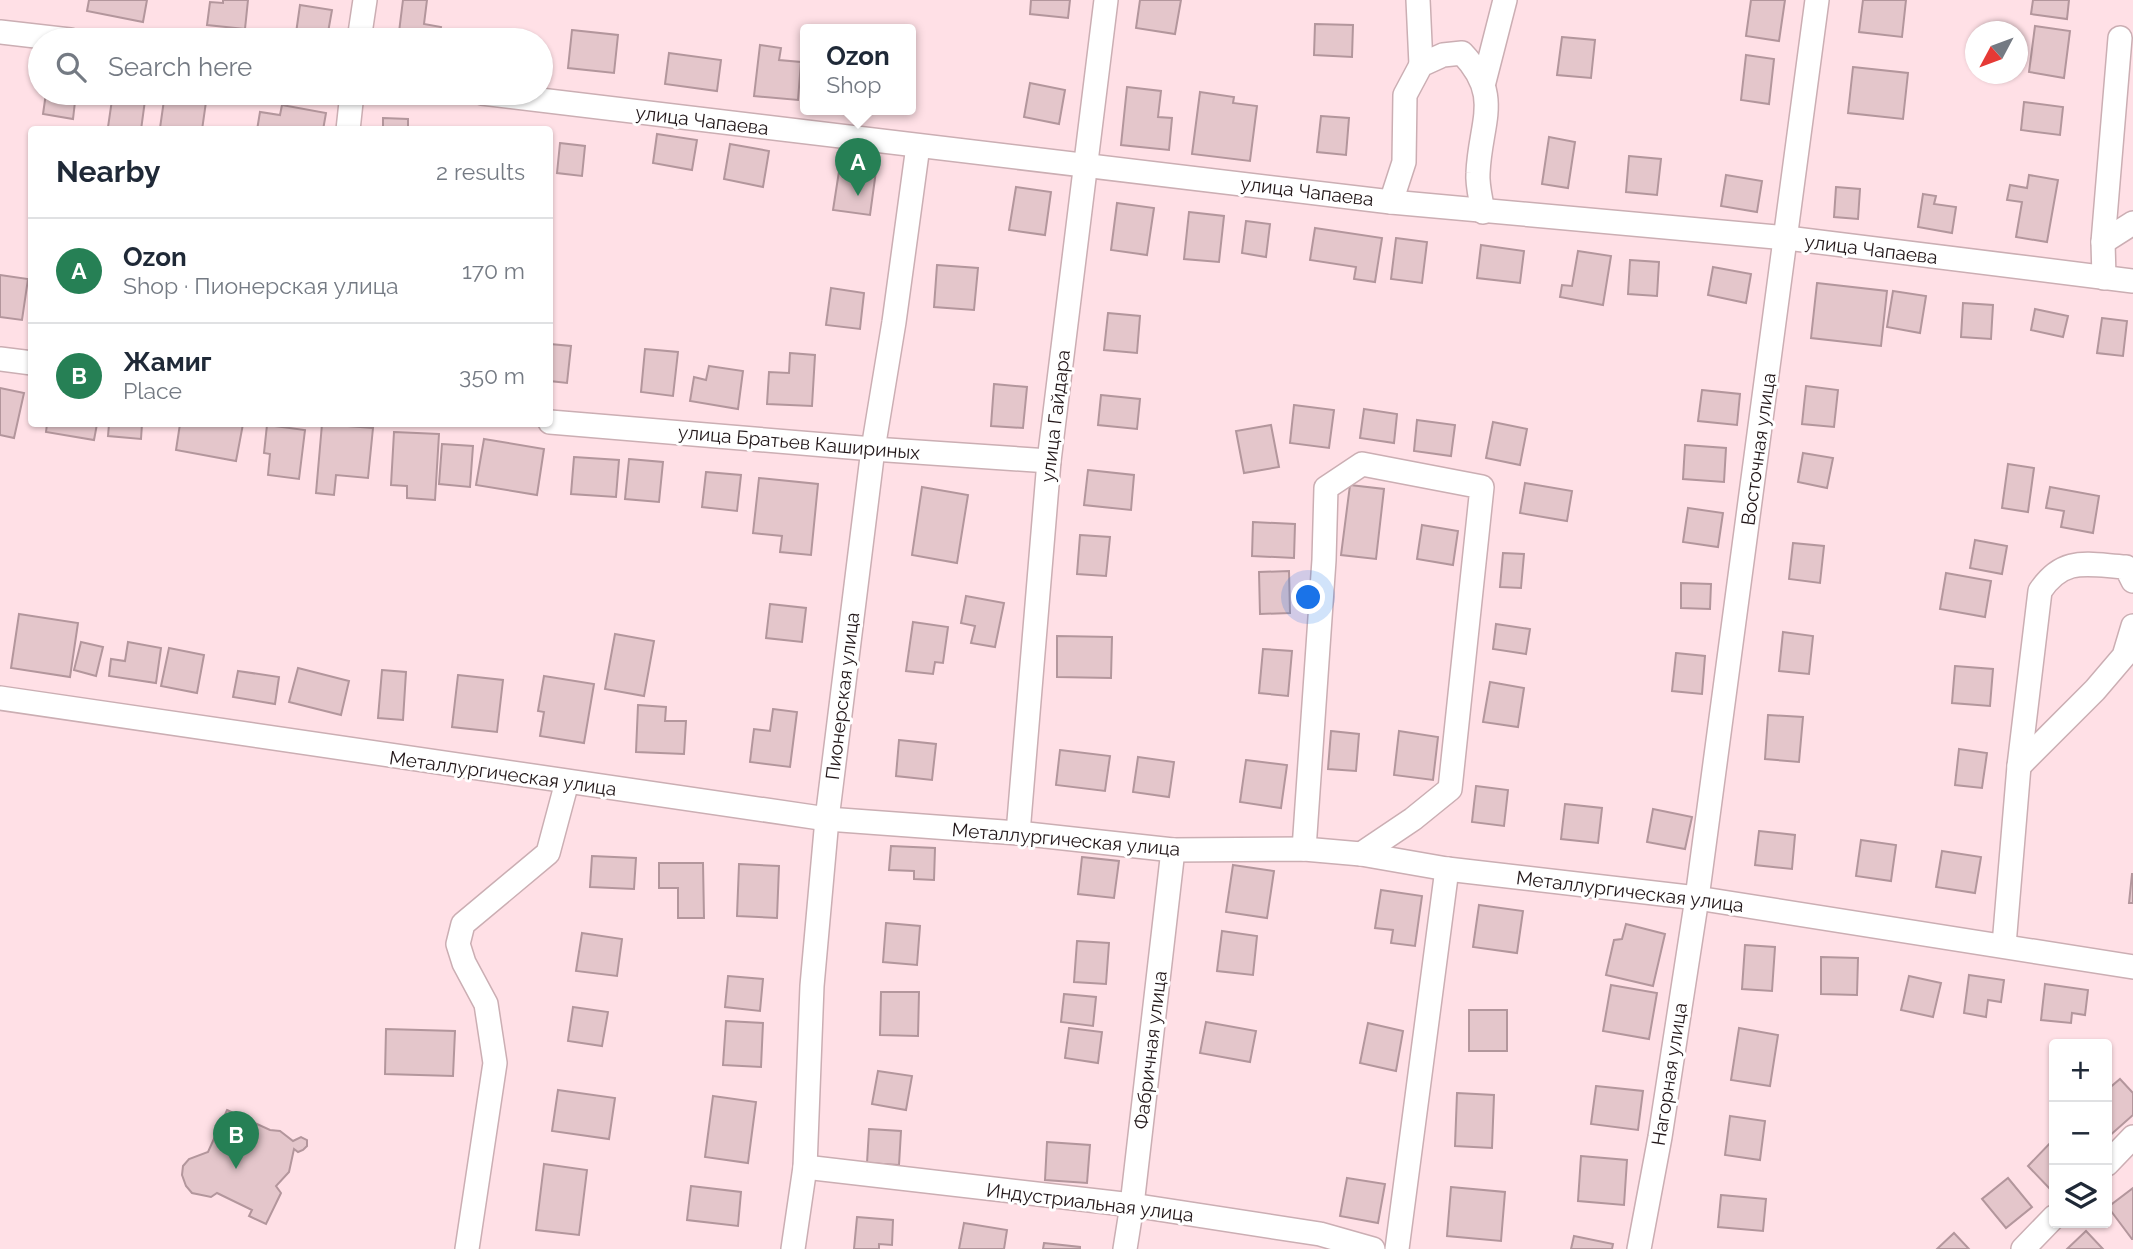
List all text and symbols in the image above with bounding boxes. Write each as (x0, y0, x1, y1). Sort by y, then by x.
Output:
north arrow (1965, 21, 2028, 84)
popup (800, 24, 916, 115)
search box (28, 28, 553, 105)
text: Ozon (826, 41, 890, 71)
icon: search (52, 48, 90, 86)
text: Search here (108, 52, 252, 82)
text: Shop (826, 71, 881, 98)
street label: улица Чапаева (634, 101, 770, 139)
pin: A (835, 138, 881, 196)
text: Nearby (56, 154, 160, 189)
text: 2 results (436, 158, 525, 185)
street label: улица Чапаева (1239, 172, 1375, 210)
street label: улица Чапаева (1803, 230, 1939, 268)
text: Ozon (123, 242, 187, 272)
text: A (71, 257, 87, 284)
text: 170 m (462, 257, 525, 284)
text: Shop · Пионерская улица (123, 272, 399, 299)
text: Жамиг (123, 347, 212, 377)
street label: улица Гайдара (1036, 348, 1074, 484)
text: B (71, 362, 87, 389)
text: 350 m (459, 362, 525, 389)
street label: Восточная улица (1736, 371, 1780, 527)
text: Place (123, 377, 182, 404)
street label: улица Братьев Кашириных (677, 420, 921, 464)
your location (1291, 580, 1325, 614)
street label: Пионерская улица (821, 611, 863, 781)
street label: Металлургическая улица (388, 746, 618, 800)
street label: Металлургическая улица (951, 818, 1181, 860)
street label: Металлургическая улица (1515, 866, 1745, 916)
street label: Фабричная улица (1129, 970, 1171, 1130)
street label: Нагорная улица (1647, 1001, 1691, 1147)
map controls (2049, 1039, 2112, 1228)
button: + (2049, 1039, 2112, 1102)
button: − (2049, 1102, 2112, 1165)
pin: B (213, 1111, 259, 1169)
button: layers (2049, 1165, 2112, 1228)
street label: Индустриальная улица (985, 1178, 1195, 1226)

